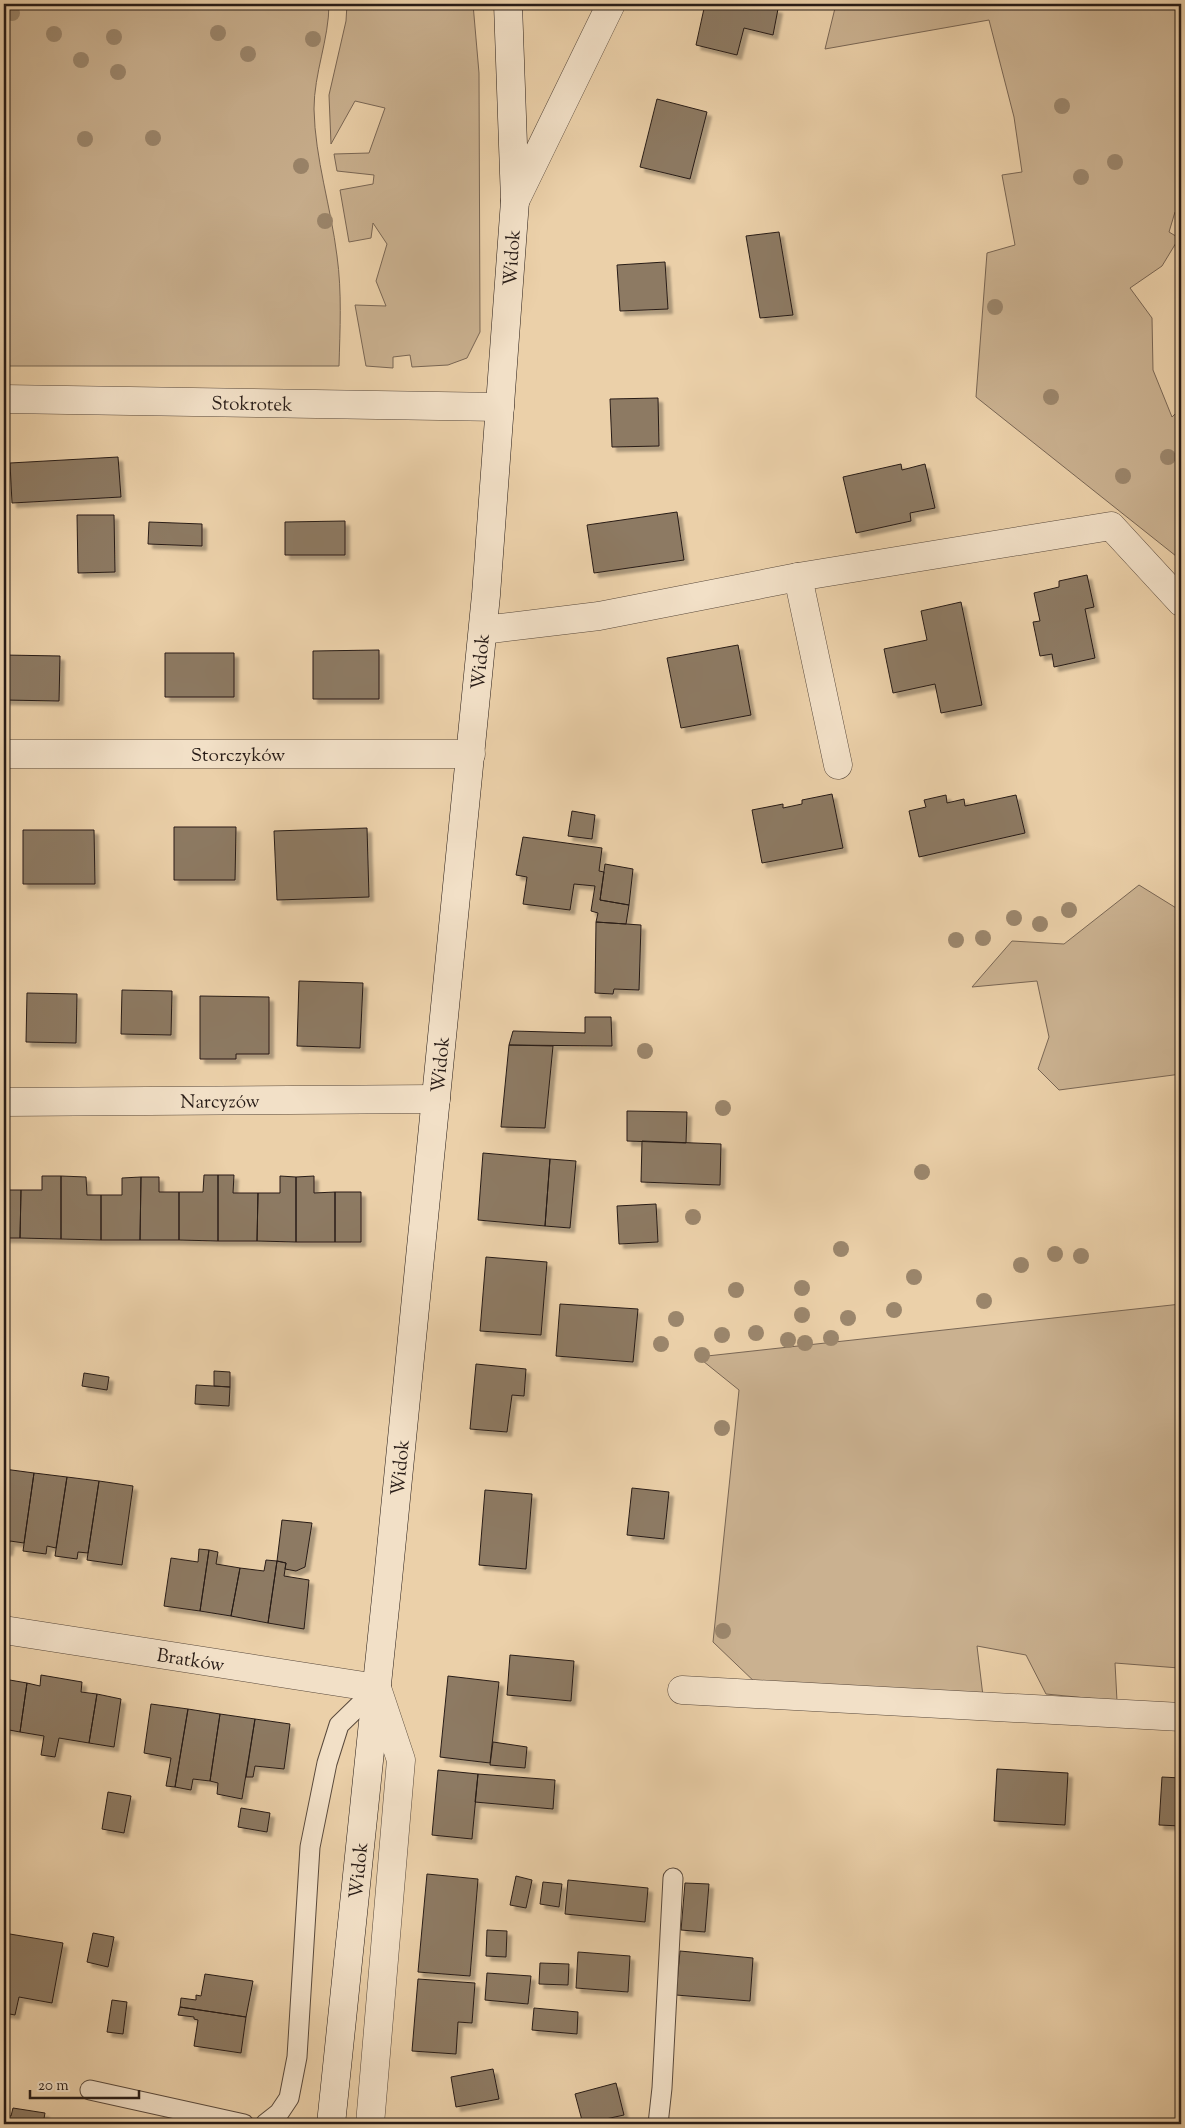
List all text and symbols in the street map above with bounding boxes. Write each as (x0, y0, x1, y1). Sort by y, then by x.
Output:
street label: Widok (498, 228, 529, 287)
street label: Stokrotek (211, 391, 293, 420)
street label: Widok (466, 632, 498, 691)
street label: Storczyków (191, 743, 285, 770)
street label: Widok (425, 1035, 458, 1094)
street label: Narcyzów (180, 1089, 260, 1117)
street label: Widok (385, 1438, 418, 1497)
street label: Bratków (155, 1643, 226, 1680)
street label: Widok (344, 1840, 376, 1900)
scale bar (30, 2068, 139, 2100)
text: 20 m (38, 2076, 69, 2097)

